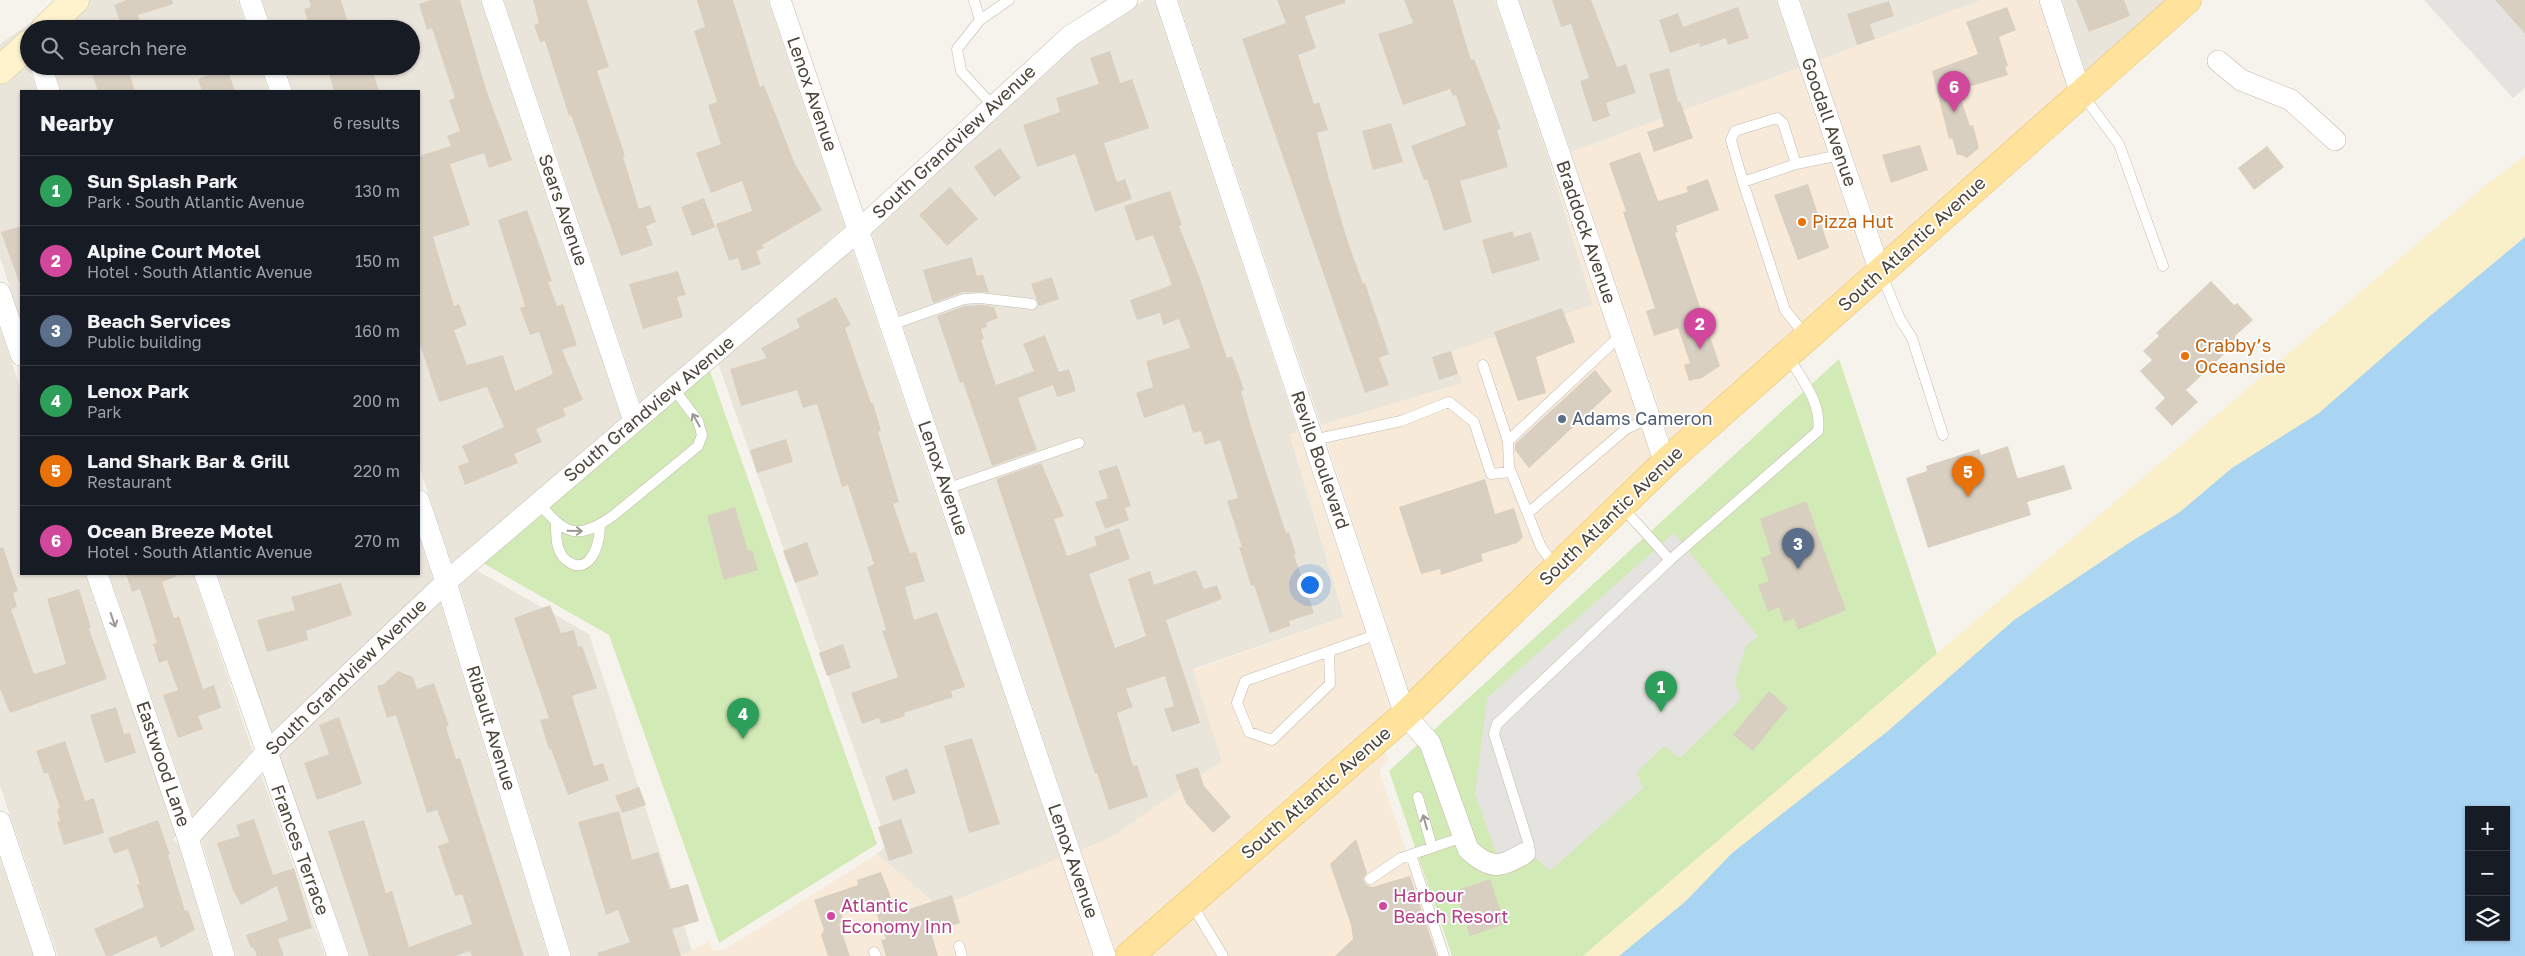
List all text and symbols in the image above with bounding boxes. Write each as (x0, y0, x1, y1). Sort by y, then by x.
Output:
search box (20, 20, 420, 75)
street label: Lenox Avenue (783, 33, 843, 154)
icon: search (38, 34, 66, 62)
text: Search here (78, 36, 187, 59)
street label: Goodall Avenue (1798, 54, 1862, 189)
street label: South Grandview Avenue (867, 60, 1040, 223)
pin: 6 (1938, 71, 1970, 112)
text: Nearby (40, 110, 114, 136)
text: 6 results (333, 113, 400, 133)
street label: Sears Avenue (535, 151, 593, 268)
street label: Braddock Avenue (1552, 157, 1622, 306)
text: Sun Splash Park (87, 169, 238, 192)
street label: South Atlantic Avenue (1833, 171, 1990, 315)
text: 1 (52, 181, 60, 201)
text: 130 m (355, 181, 400, 201)
text: Park · South Atlantic Avenue (87, 192, 304, 212)
place label: Pizza Hut (1812, 210, 1894, 232)
marker: Pizza Hut (1796, 216, 1808, 228)
text: Alpine Court Motel (87, 239, 261, 262)
text: 2 (51, 251, 61, 271)
text: 150 m (355, 251, 400, 271)
text: Hotel · South Atlantic Avenue (87, 262, 312, 282)
pin: 2 (1684, 308, 1716, 349)
text: Beach Services (87, 309, 231, 332)
text: 3 (51, 321, 61, 341)
text: 160 m (354, 321, 400, 341)
street label: South Grandview Avenue (559, 331, 738, 486)
text: Public building (87, 332, 202, 352)
place label: Crabby’s Oceanside (2195, 334, 2286, 377)
marker: Crabby’s Oceanside (2179, 350, 2191, 362)
text: Lenox Park (87, 379, 189, 402)
street label: Revilo Boulevard (1287, 388, 1355, 532)
text: 4 (51, 391, 61, 411)
text: 200 m (353, 391, 400, 411)
text: Park (87, 402, 122, 422)
place label: Adams Cameron (1572, 407, 1713, 429)
one-way arrow (691, 413, 701, 428)
marker: Adams Cameron (1556, 413, 1568, 425)
street label: Lenox Avenue (914, 417, 974, 538)
street label: South Atlantic Avenue (1534, 441, 1687, 590)
text: Land Shark Bar & Grill (87, 449, 290, 472)
pin: 5 (1952, 456, 1984, 497)
text: 5 (51, 461, 61, 481)
text: 220 m (353, 461, 400, 481)
text: Restaurant (87, 472, 172, 492)
text: Ocean Breeze Motel (87, 519, 273, 542)
one-way arrow (567, 526, 583, 535)
pin: 3 (1782, 528, 1814, 569)
text: 6 (51, 531, 61, 551)
text: 270 m (354, 531, 400, 551)
text: Hotel · South Atlantic Avenue (87, 542, 312, 562)
your location (1297, 572, 1323, 598)
street label: South Grandview Avenue (260, 593, 430, 759)
one-way arrow (109, 612, 118, 627)
street label: Ribault Avenue (462, 662, 521, 793)
pin: 1 (1645, 671, 1677, 712)
street label: Eastwood Lane (132, 698, 196, 829)
pin: 4 (727, 698, 759, 739)
street label: South Atlantic Avenue (1236, 721, 1395, 863)
street label: Frances Terrace (267, 781, 335, 918)
street label: Lenox Avenue (1044, 800, 1104, 921)
map controls (2465, 806, 2510, 941)
button: + (2465, 806, 2510, 851)
one-way arrow (1420, 814, 1429, 830)
button: − (2465, 851, 2510, 896)
place label: Harbour Beach Resort (1393, 884, 1508, 927)
place label: Atlantic Economy Inn (841, 894, 952, 937)
button: layers (2465, 896, 2510, 941)
marker: Harbour Beach Resort (1377, 900, 1389, 912)
marker: Atlantic Economy Inn (825, 910, 837, 922)

